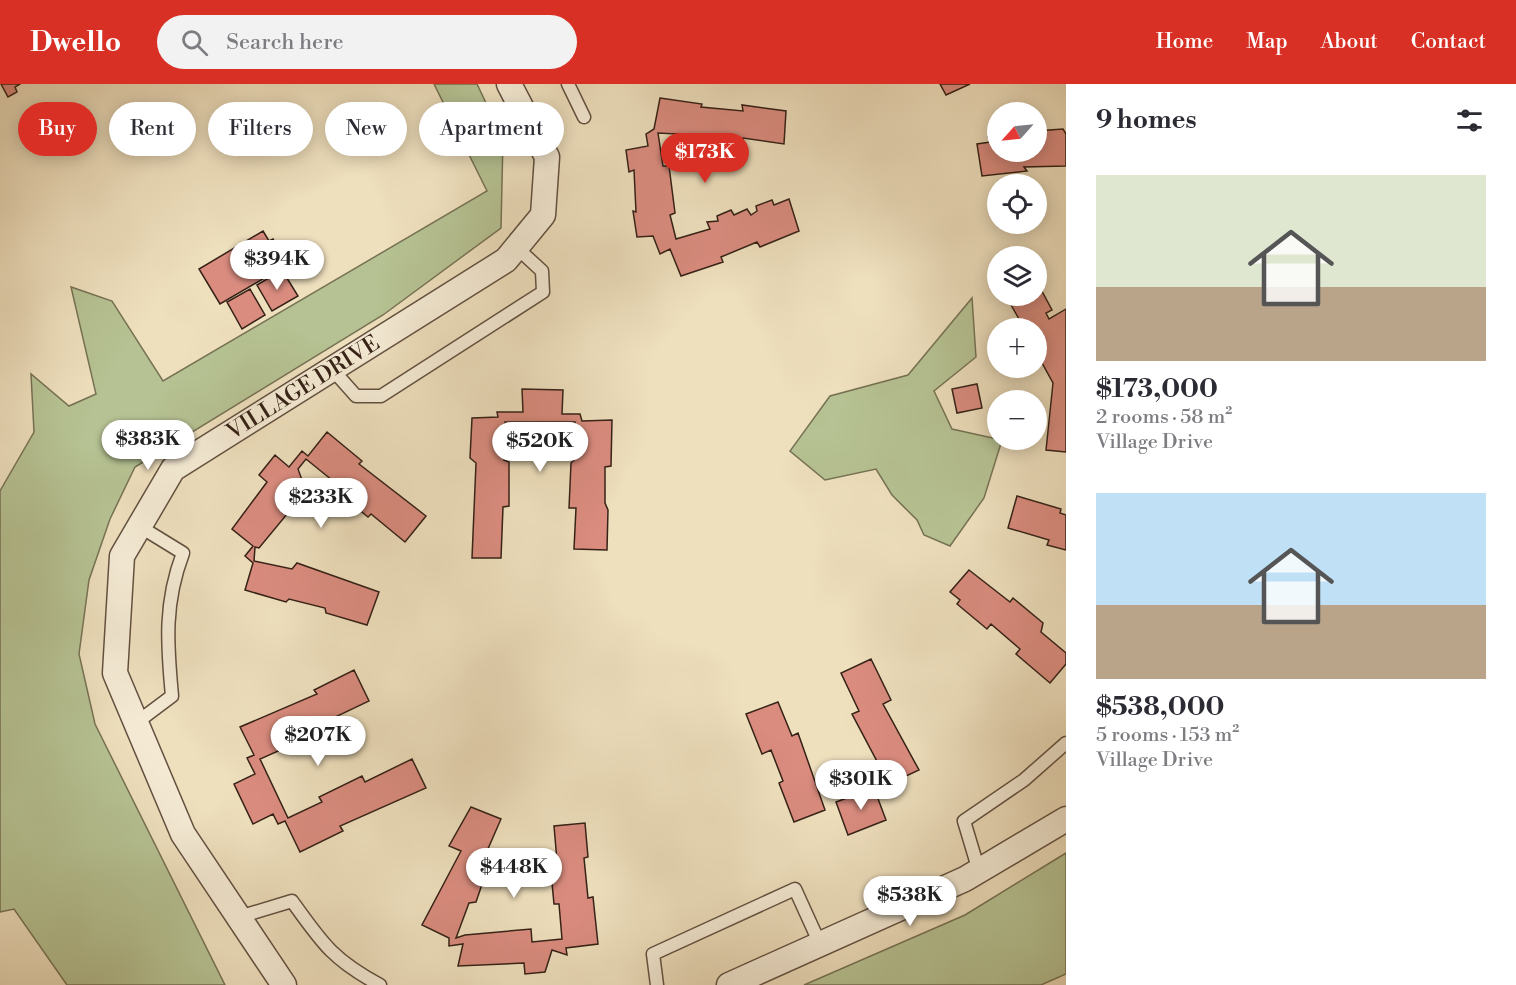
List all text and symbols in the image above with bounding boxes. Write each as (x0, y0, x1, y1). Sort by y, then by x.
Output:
search box (157, 15, 577, 69)
text: Dwello (30, 25, 121, 60)
icon: search (178, 26, 211, 59)
text: Search here (226, 29, 344, 56)
text: Home (1156, 29, 1213, 55)
text: Map (1246, 29, 1288, 55)
text: About (1321, 29, 1378, 55)
text: Contact (1411, 29, 1486, 55)
chip: Buy (18, 102, 97, 156)
chip: Rent (109, 102, 196, 156)
chip: Filters (208, 102, 313, 156)
chip: New (325, 102, 407, 156)
chip: Apartment (419, 102, 564, 156)
north arrow (987, 102, 1047, 162)
map controls (987, 102, 1047, 450)
text: 9 homes (1096, 104, 1197, 136)
icon: filters (1453, 104, 1486, 137)
pin: $173K (663, 133, 747, 184)
text: $173K (675, 140, 735, 165)
button: locate (987, 174, 1047, 234)
icon: home (1237, 214, 1345, 322)
pin: $394K (235, 240, 319, 291)
button: layers (987, 246, 1047, 306)
text: $394K (244, 247, 310, 272)
button: + (987, 318, 1047, 378)
street label: VILLAGE DRIVE (221, 329, 385, 446)
text: $173,000 (1096, 373, 1218, 405)
button: − (987, 390, 1047, 450)
text: 2 rooms · 58 m² (1096, 405, 1232, 430)
pin: $383K (106, 420, 190, 471)
pin: $520K (498, 422, 582, 473)
text: $383K (116, 427, 180, 452)
text: $520K (506, 429, 574, 454)
text: Village Drive (1096, 430, 1213, 455)
pin: $233K (279, 478, 363, 529)
text: $233K (289, 485, 353, 510)
icon: home (1237, 532, 1345, 640)
text: $538,000 (1096, 691, 1225, 723)
pin: $207K (276, 716, 360, 767)
text: $207K (285, 723, 351, 748)
text: 5 rooms · 153 m² (1096, 723, 1239, 748)
text: Village Drive (1096, 748, 1213, 773)
pin: $301K (819, 760, 903, 811)
text: $301K (829, 767, 893, 792)
pin: $448K (472, 848, 556, 899)
text: $448K (480, 855, 548, 880)
pin: $538K (868, 876, 952, 927)
text: $538K (877, 883, 943, 908)

